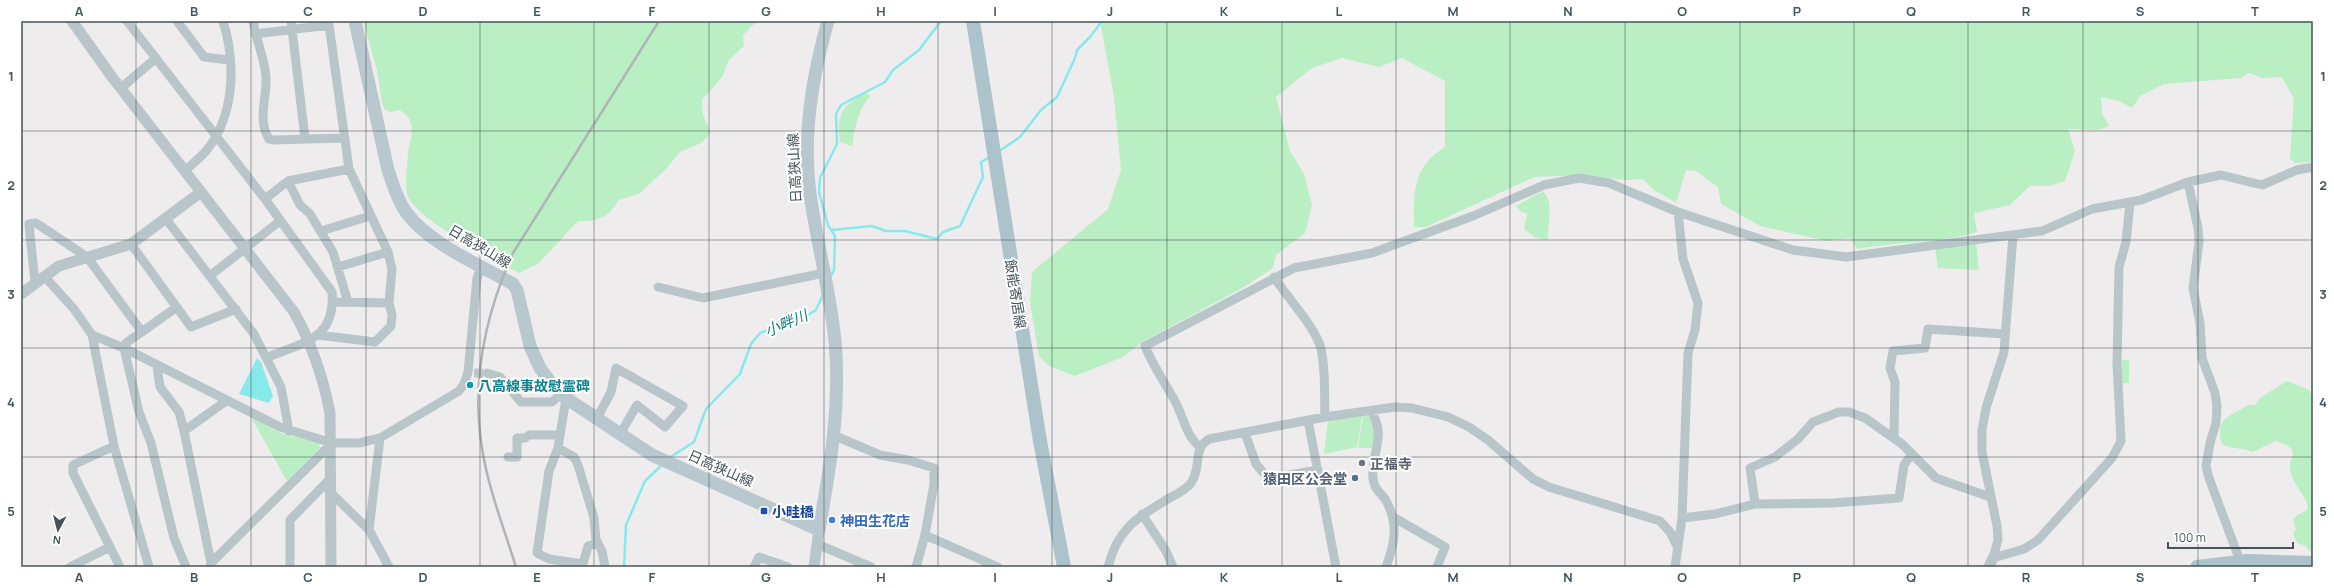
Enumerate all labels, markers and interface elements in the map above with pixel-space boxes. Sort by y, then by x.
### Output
text: A [75,2,84,20]
text: B [190,2,198,20]
text: C [303,2,313,20]
text: D [418,2,428,20]
text: E [533,2,541,20]
text: F [649,2,656,20]
text: G [761,2,771,20]
text: H [876,2,886,20]
text: I [993,2,997,20]
text: J [1107,2,1113,20]
text: K [1220,2,1229,20]
text: L [1336,2,1343,20]
text: M [1447,2,1459,20]
text: N [1563,2,1573,20]
text: O [1677,2,1687,20]
text: P [1793,2,1801,20]
text: Q [1906,2,1916,20]
text: R [2022,2,2031,20]
text: S [2136,2,2145,20]
text: T [2251,2,2259,20]
text: 1 [8,67,14,85]
text: 1 [2320,67,2326,85]
street label: 日高狭山線 [783,133,805,203]
text: 2 [7,176,15,194]
text: 2 [2319,176,2327,194]
street label: 日高狭山線 [445,220,515,272]
street label: 飯能寄居線 [1001,258,1031,330]
text: 3 [7,285,15,303]
text: 3 [2319,285,2327,303]
water label: 小畔川 [761,304,813,341]
place label: 八高線事故慰霊碑 [478,376,590,395]
marker: 八高線事故慰霊碑 [465,380,475,390]
text: 4 [7,393,15,411]
text: 4 [2319,393,2327,411]
street label: 日高狭山線 [685,445,757,491]
place label: 正福寺 [1370,454,1412,473]
marker: 正福寺 [1357,458,1367,468]
place label: 猿田区公会堂 [1263,469,1347,488]
marker: 猿田区公会堂 [1350,473,1360,483]
text: 5 [7,502,15,520]
place label: 小畦橋 [772,502,814,521]
text: 5 [2319,502,2327,520]
marker: 小畦橋 [759,506,769,516]
north arrow [38,510,78,550]
place label: 神田生花店 [840,511,910,530]
marker: 神田生花店 [827,515,837,525]
scale bar [2168,524,2293,550]
text: 100 m [2174,529,2206,546]
text: N [52,532,62,548]
text: A [75,568,84,586]
text: B [190,568,198,586]
text: C [303,568,313,586]
text: D [418,568,428,586]
text: E [533,568,541,586]
text: F [649,568,656,586]
text: G [761,568,771,586]
text: H [876,568,886,586]
text: I [993,568,997,586]
text: J [1107,568,1113,586]
text: K [1220,568,1229,586]
text: L [1336,568,1343,586]
text: M [1447,568,1459,586]
text: N [1563,568,1573,586]
text: O [1677,568,1687,586]
text: P [1793,568,1801,586]
text: Q [1906,568,1916,586]
text: R [2022,568,2031,586]
text: S [2136,568,2145,586]
text: T [2251,568,2259,586]

